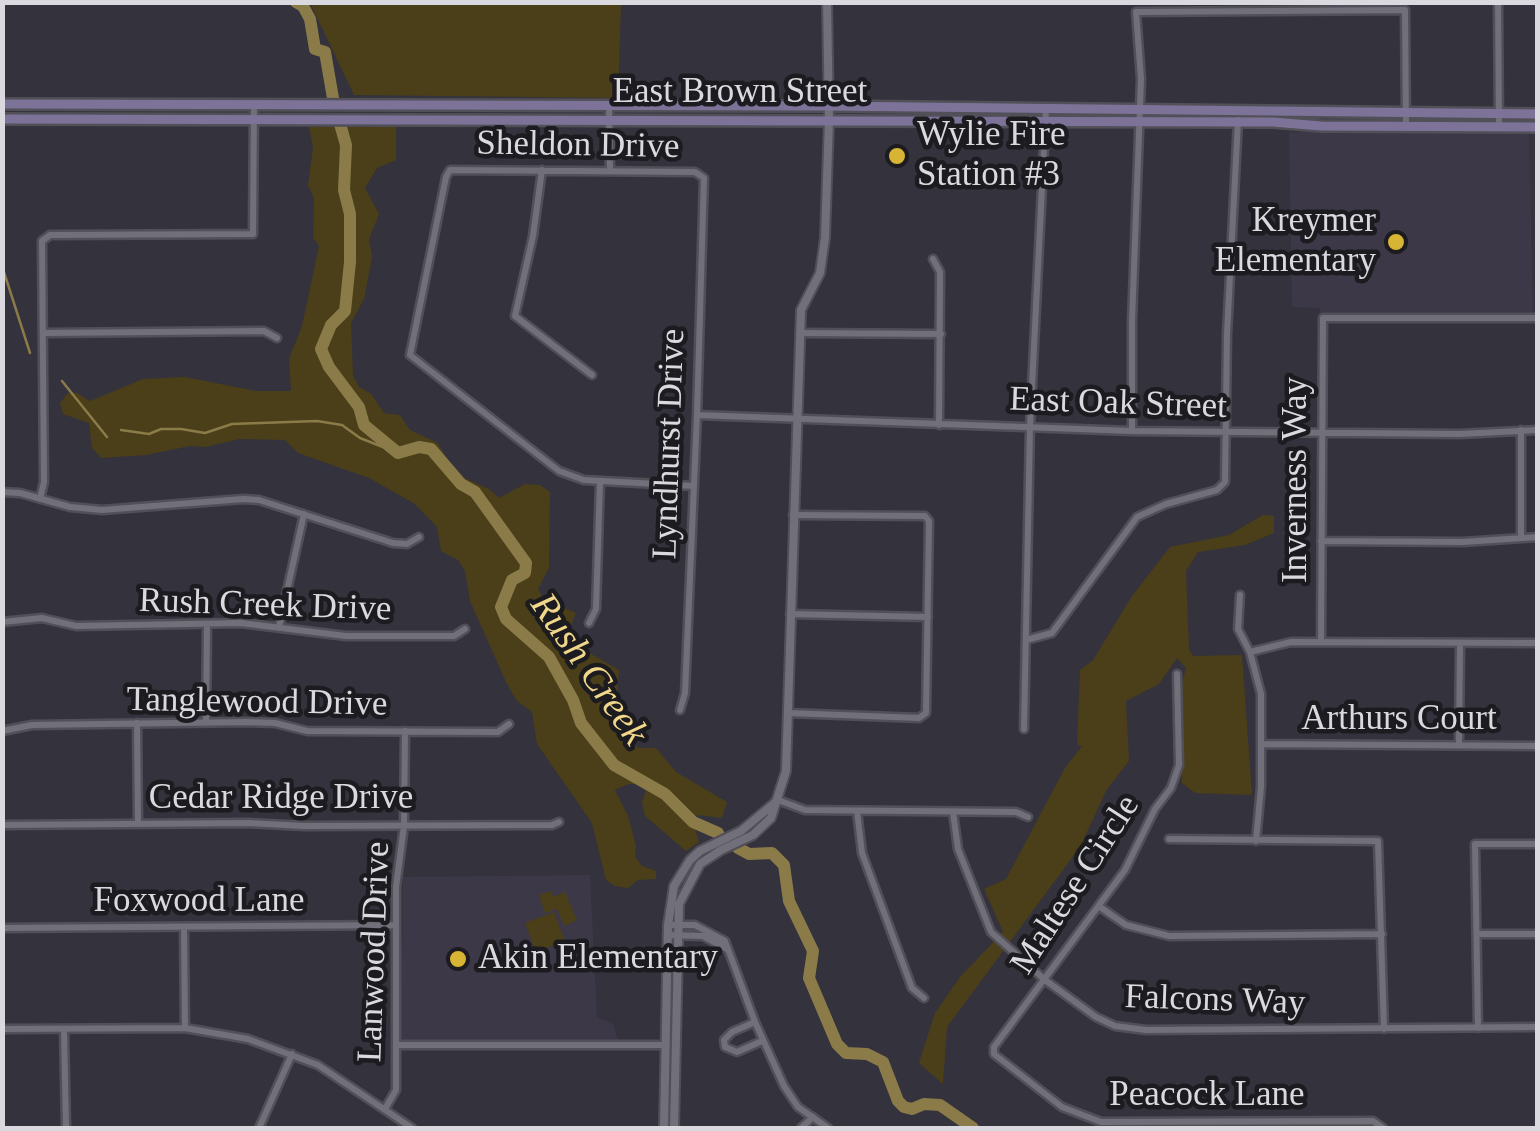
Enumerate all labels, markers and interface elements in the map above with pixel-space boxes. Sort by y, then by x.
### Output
street label: East Brown Street [613,72,867,114]
place label: Wylie Fire Station #3 [917,115,1066,197]
street label: Sheldon Drive [476,123,680,169]
marker: Wylie Fire Station #3 [886,145,908,167]
place label: Kreymer Elementary [1215,201,1376,283]
marker: Kreymer Elementary [1385,231,1407,253]
street label: Lyndhurst Drive [645,328,695,560]
street label: Inverness Way [1276,377,1318,583]
street label: East Oak Street [1008,379,1228,429]
street label: Rush Creek Drive [138,581,392,631]
water label: Rush Creek [519,585,657,755]
street label: Tanglewood Drive [126,680,388,726]
street label: Arthurs Court [1301,699,1497,741]
street label: Cedar Ridge Drive [149,778,413,820]
street label: Maltese Circle [1003,788,1149,982]
street label: Lanwood Drive [350,841,400,1063]
street label: Foxwood Lane [94,881,304,923]
place label: Akin Elementary [478,938,718,980]
marker: Akin Elementary [447,948,469,970]
street label: Falcons Way [1124,977,1306,1025]
street label: Peacock Lane [1109,1075,1305,1117]

